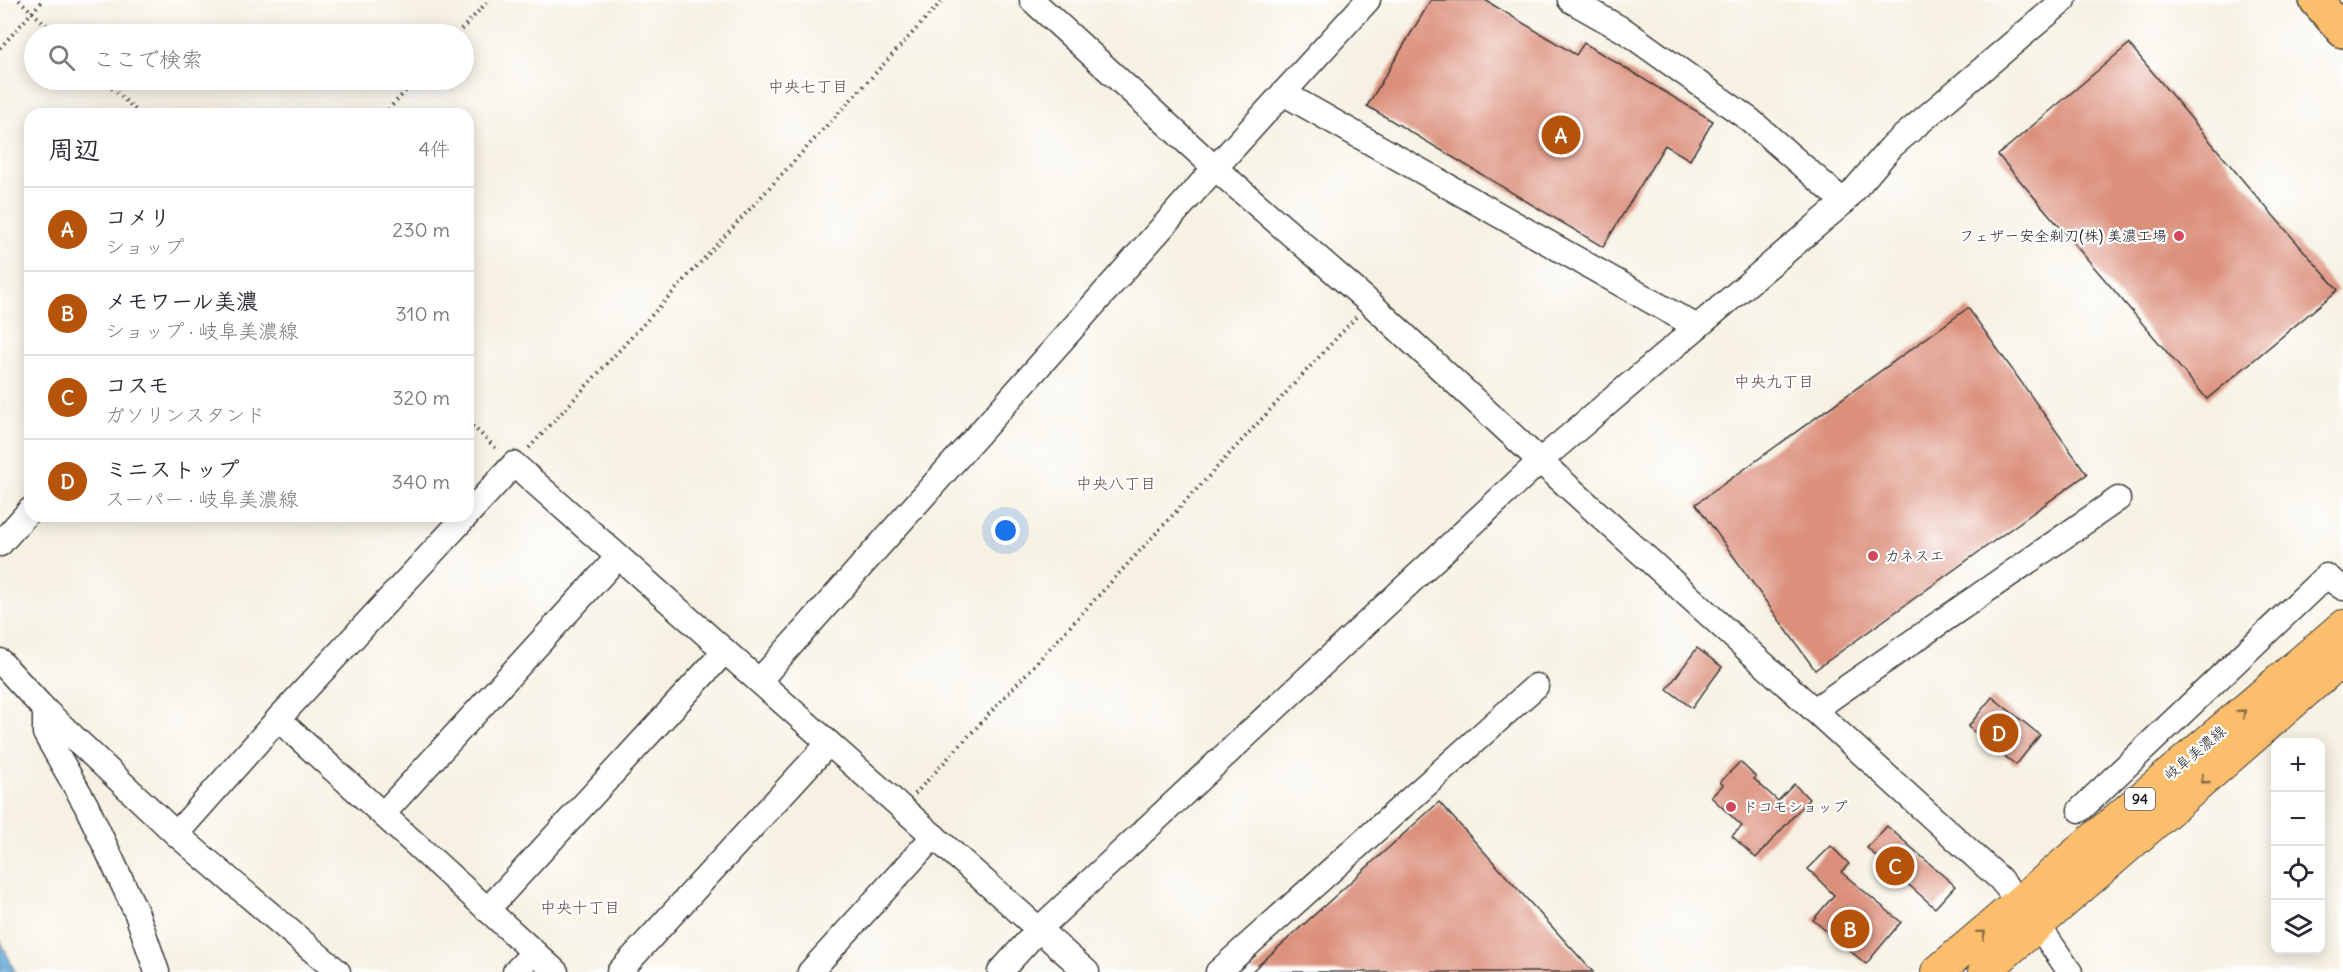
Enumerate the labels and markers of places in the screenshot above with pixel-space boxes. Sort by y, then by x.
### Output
pin: A [1542,112,1580,158]
place label: フェザー安全剃刀(株) 美濃工場 [1959,226,2167,245]
marker: フェザー安全剃刀(株) 美濃工場 [2172,229,2186,243]
place label: カネスエ [1885,546,1944,565]
marker: カネスエ [1866,549,1880,563]
pin: D [1980,710,2018,756]
place label: ドコモショップ [1743,797,1847,816]
marker: ドコモショップ [1724,800,1738,814]
pin: C [1876,844,1914,888]
pin: B [1830,906,1870,952]

